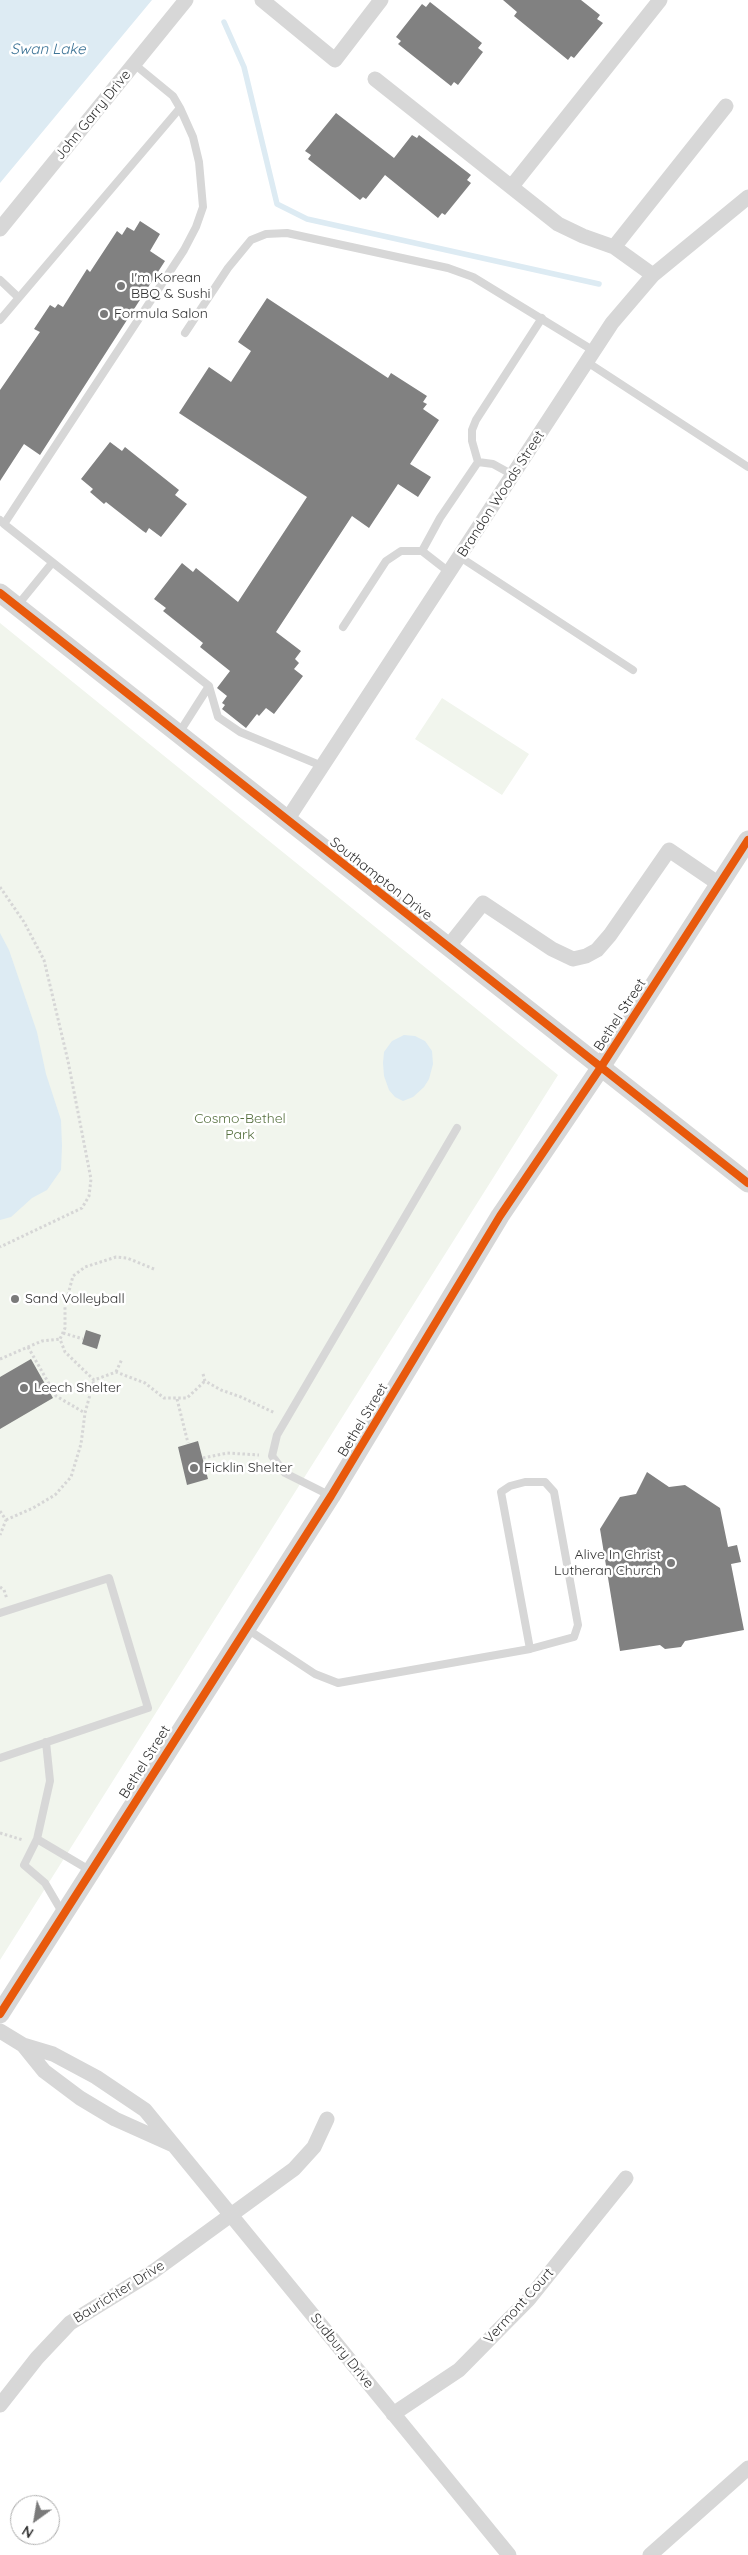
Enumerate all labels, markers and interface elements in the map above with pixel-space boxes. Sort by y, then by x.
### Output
water label: Swan Lake [11,40,85,58]
street label: John Garry Drive [52,67,134,163]
place label: I'm Korean BBQ & Sushi [131,270,211,302]
marker: I'm Korean BBQ & Sushi [115,280,127,292]
place label: Formula Salon [114,306,208,322]
marker: Formula Salon [98,308,110,320]
street label: Brandon Woods Street [454,428,548,560]
street label: Southampton Drive [326,834,436,924]
street label: Bethel Street [590,976,650,1054]
park label: Cosmo-Bethel Park [194,1111,286,1144]
place label: Sand Volleyball [25,1291,125,1307]
marker: Sand Volleyball [9,1293,21,1305]
place label: Leech Shelter [34,1380,121,1396]
street label: Bethel Street [334,1380,392,1460]
marker: Leech Shelter [18,1382,30,1394]
place label: Ficklin Shelter [204,1460,293,1476]
marker: Ficklin Shelter [188,1462,200,1474]
place label: Alive In Christ Lutheran Church [554,1547,661,1580]
marker: Alive In Christ Lutheran Church [665,1557,677,1569]
street label: Bethel Street [116,1722,174,1802]
street label: Baurichter Drive [70,2257,168,2327]
street label: Vermont Court [481,2265,557,2347]
street label: Sudbury Drive [307,2310,377,2392]
north arrow [10,2495,60,2545]
text: N [18,2522,37,2542]

